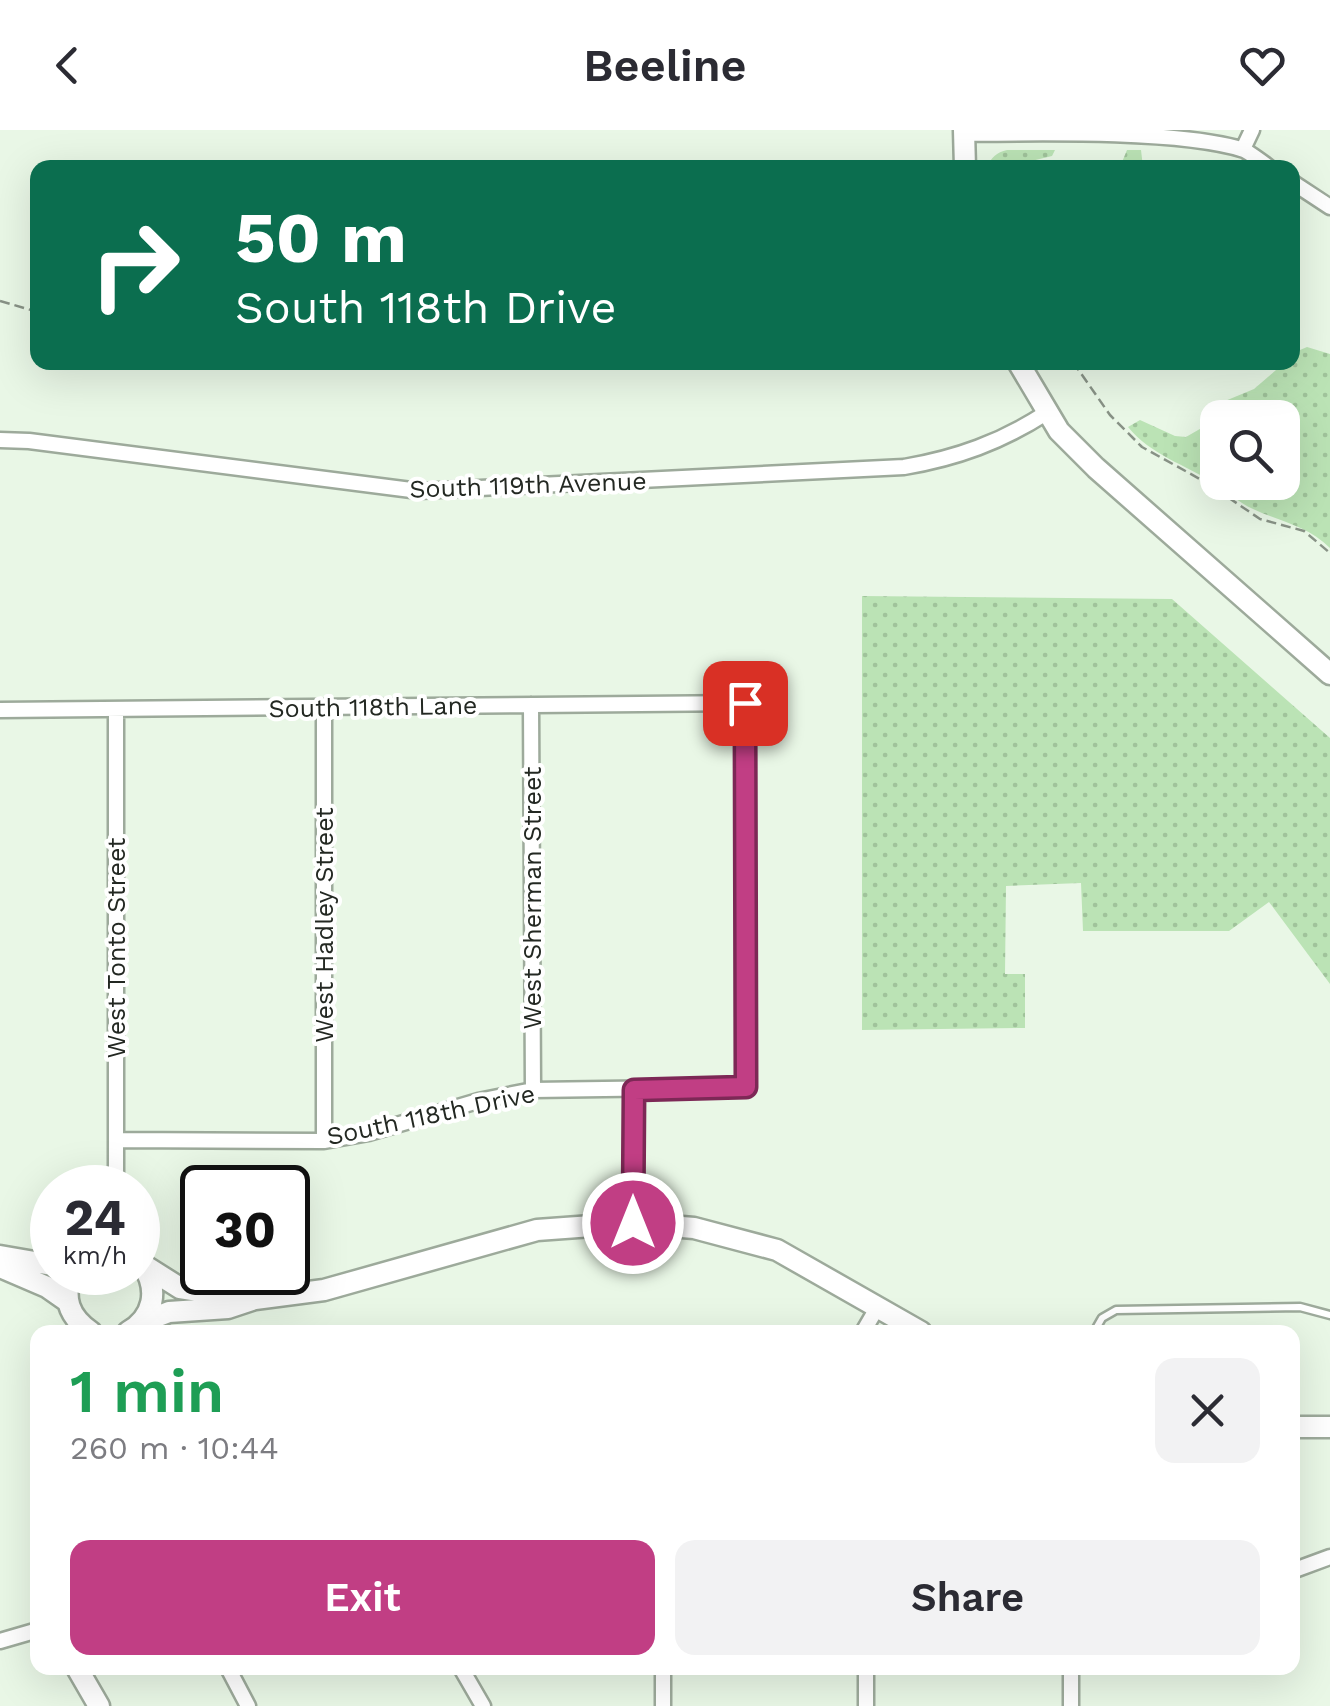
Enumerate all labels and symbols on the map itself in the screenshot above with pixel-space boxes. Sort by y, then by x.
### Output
street label: South 119th Avenue [409,466,647,504]
pin [703,661,788,746]
street label: South 118th Lane [268,691,478,723]
street label: West Sherman Street [518,766,547,1030]
street label: West Hadley Street [310,807,339,1043]
street label: West Tonto Street [102,837,131,1059]
street label: South 118th Drive [324,1079,538,1151]
speed limit sign: 30 [180,1165,310,1295]
position arrow [581,1171,685,1275]

